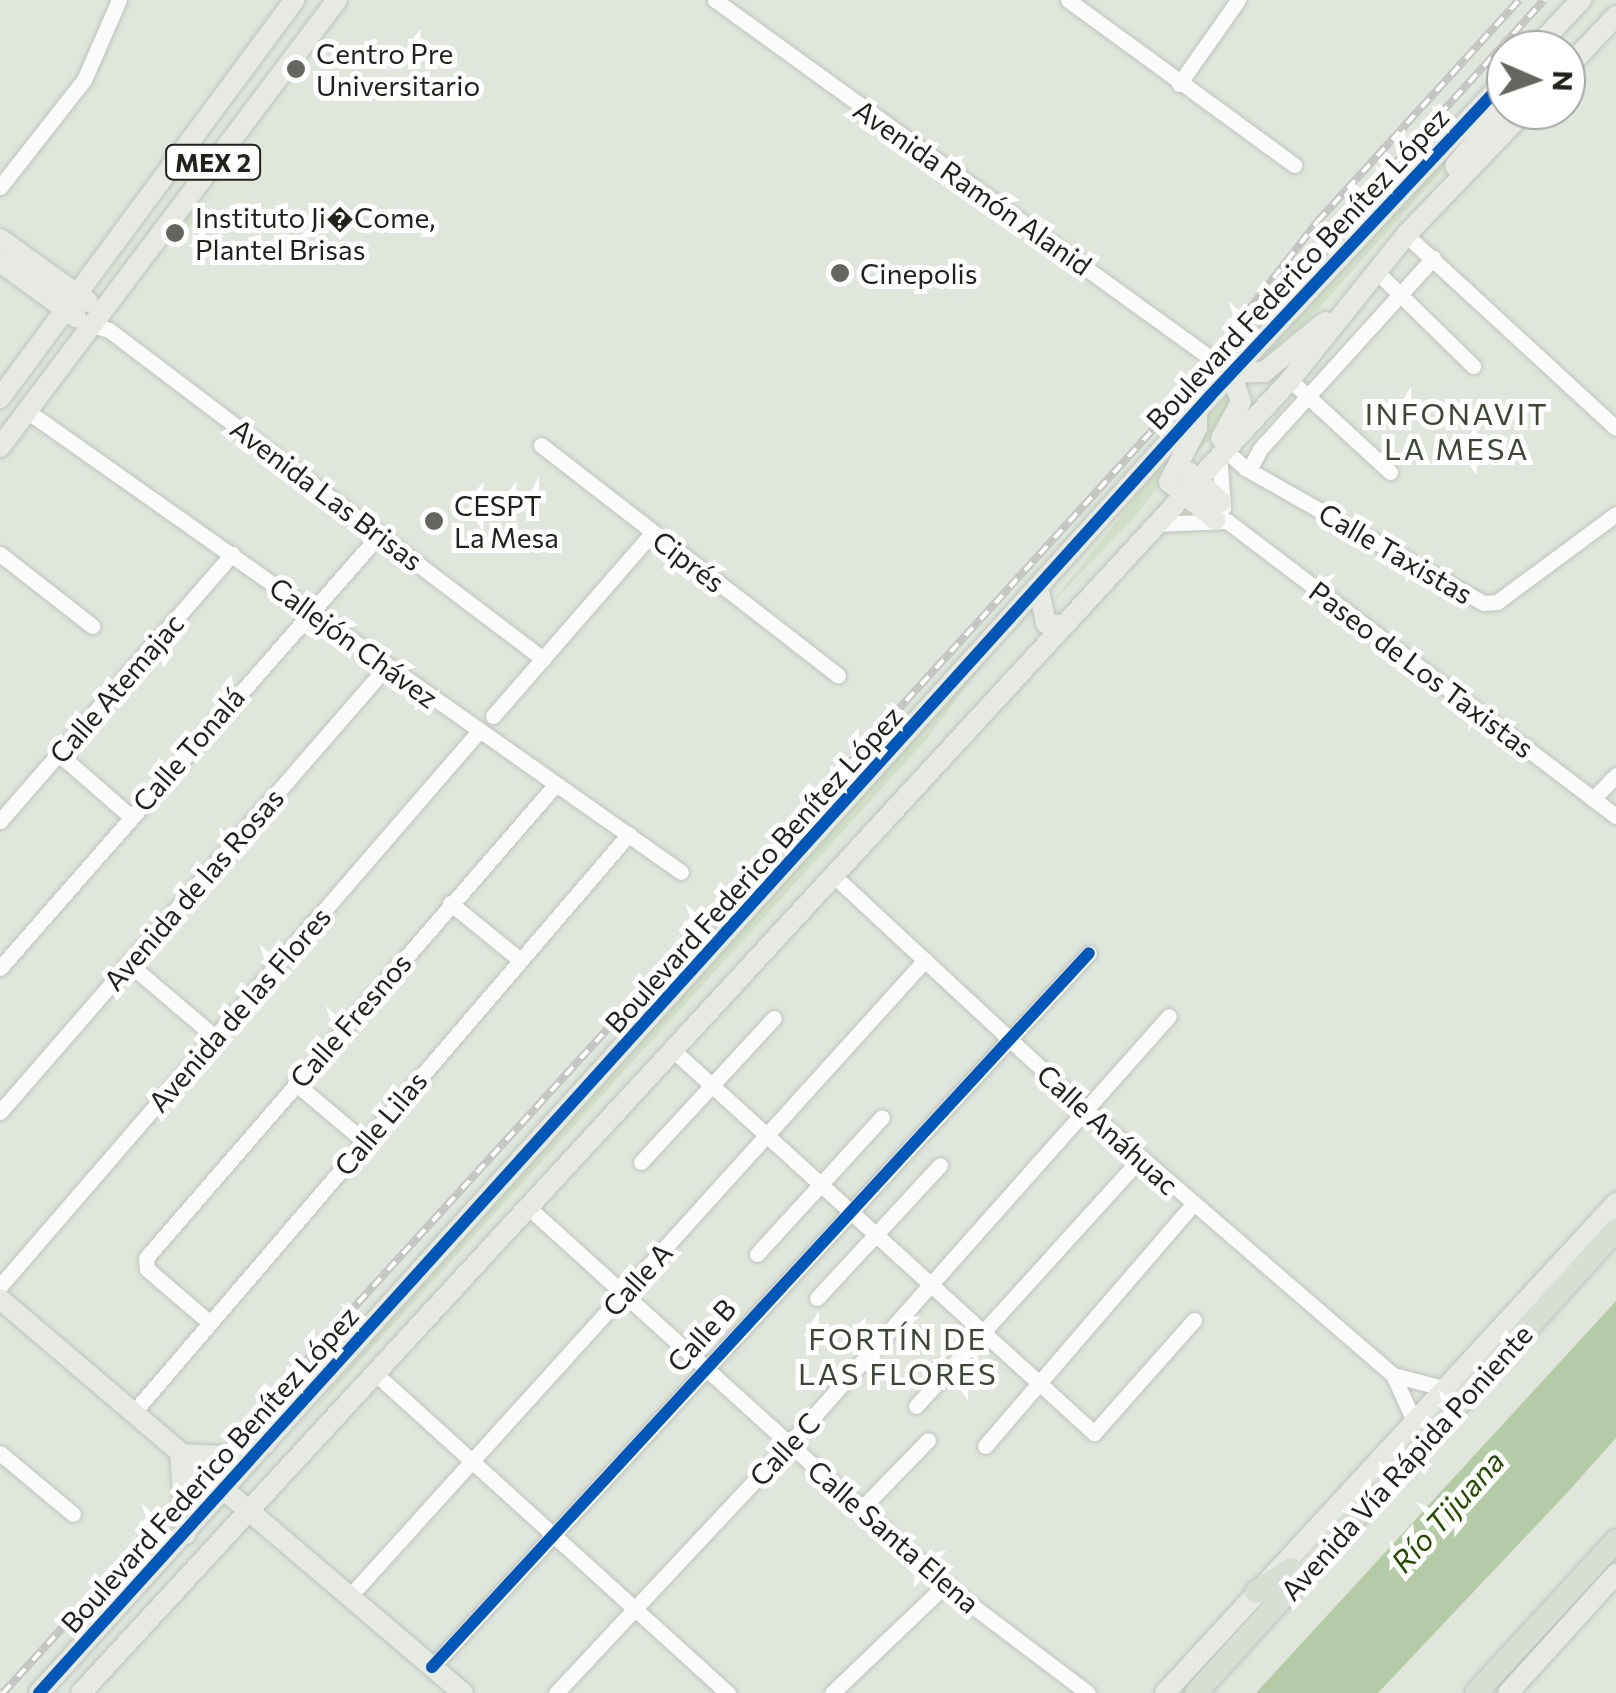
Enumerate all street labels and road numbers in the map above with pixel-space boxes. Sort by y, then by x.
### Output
street label: Avenida Ramón Alanid [848,92,1098,282]
street label: Boulevard Federico Benítez López [1139,100,1455,436]
road number: MEX 2 [163,142,263,182]
street label: Avenida Las Brisas [224,411,430,577]
street label: Calle Taxistas [1313,495,1479,611]
street label: Ciprés [646,523,732,599]
street label: Callejón Chávez [263,570,445,714]
street label: Paseo de Los Taxistas [1303,574,1541,764]
street label: Calle Atemajac [42,606,190,770]
street label: Calle Tonalá [125,680,251,818]
street label: Boulevard Federico Benítez López [597,699,909,1039]
street label: Avenida de las Rosas [96,781,290,997]
street label: Avenida de las Flores [141,900,337,1118]
street label: Calle Fresnos [282,946,418,1094]
street label: Calle Anáhuac [1031,1057,1185,1201]
street label: Calle Lilas [327,1064,433,1182]
street label: Calle A [595,1235,679,1323]
street label: Calle B [660,1292,742,1378]
street label: Boulevard Federico Benítez López [53,1299,365,1639]
street label: Avenida Vía Rápida Poniente [1273,1317,1539,1607]
street label: Calle C [742,1406,826,1492]
street label: Calle Santa Elena [801,1452,987,1620]

